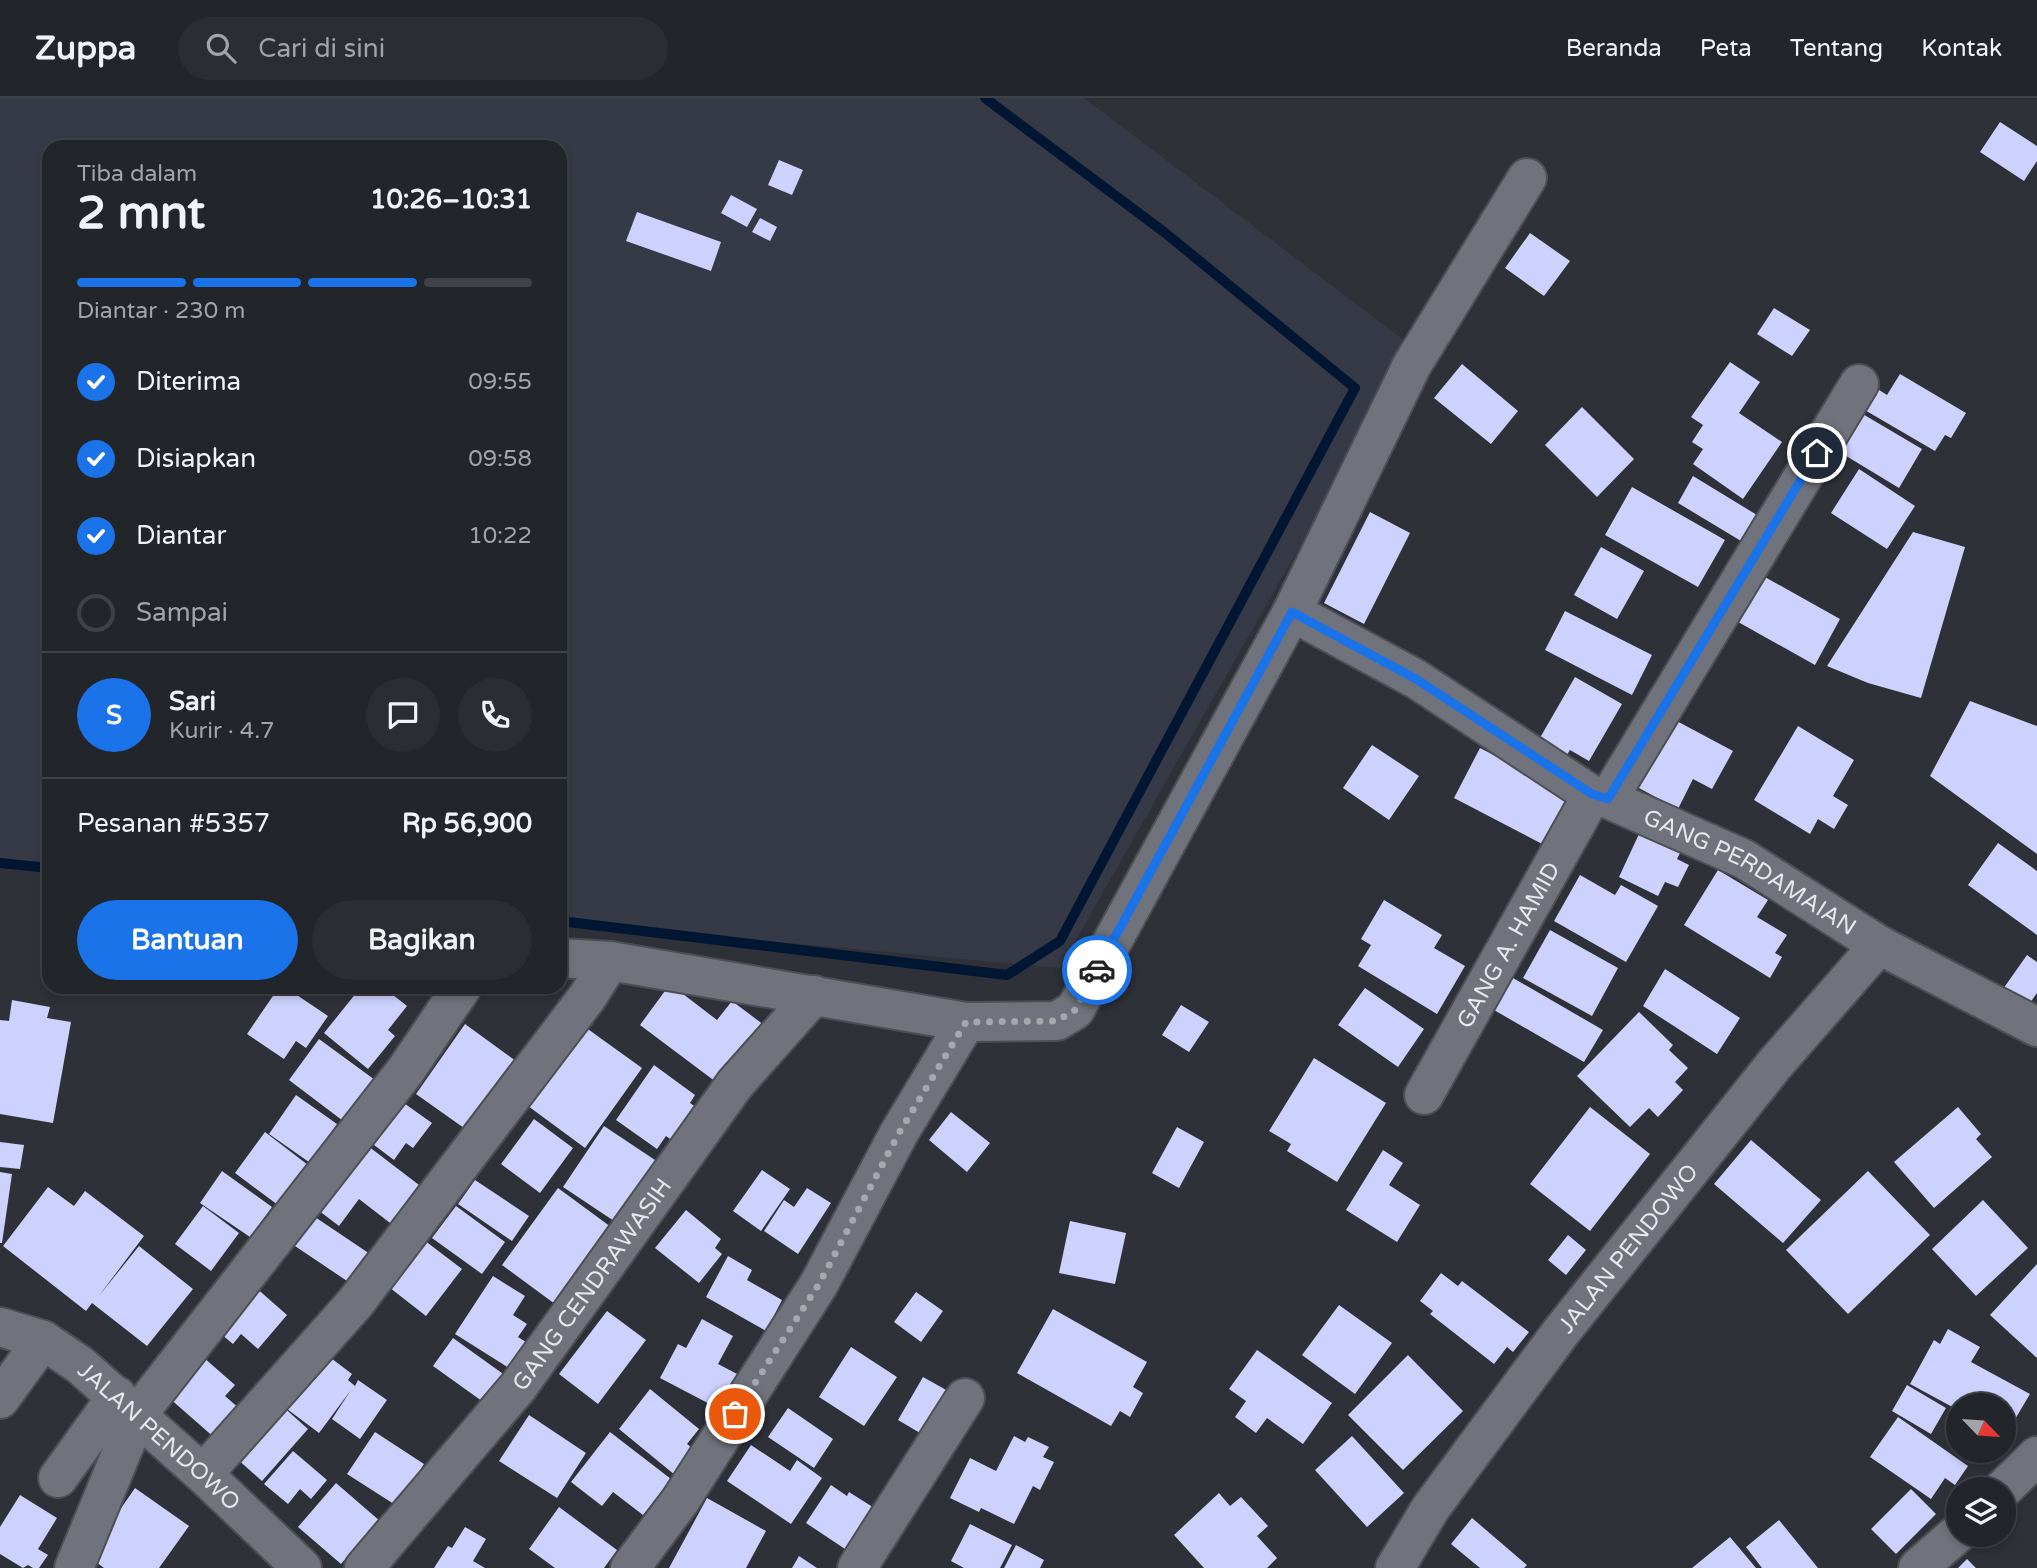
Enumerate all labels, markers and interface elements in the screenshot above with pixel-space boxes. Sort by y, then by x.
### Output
search box [178,17,668,80]
text: Zuppa [35,29,136,68]
icon: search [202,29,240,67]
text: Cari di sini [258,33,385,64]
text: Beranda [1566,34,1662,63]
text: Peta [1700,34,1752,63]
text: Tentang [1790,34,1883,63]
text: Kontak [1921,34,2002,63]
text: Tiba dalam [77,160,197,188]
text: 10:26–10:31 [370,184,532,215]
text: 2 mnt [77,186,205,241]
text: Diantar · 230 m [77,297,245,325]
icon: check [77,363,115,401]
text: Diterima [136,366,241,397]
text: 09:55 [468,368,532,396]
pin [1787,423,1847,483]
icon: home [1798,434,1836,472]
icon: check [77,440,115,478]
text: Disiapkan [136,443,256,474]
text: 09:58 [468,445,532,473]
icon: check [77,517,115,555]
text: Diantar [136,520,226,551]
text: 10:22 [468,522,532,550]
text: Sampai [136,597,228,628]
button: chat [366,678,440,752]
button: phone [458,678,532,752]
text: Sari [169,686,216,717]
text: S [106,700,122,731]
text: Kurir · 4.7 [169,717,274,745]
street label: GANG PERDAMAIAN [1639,803,1861,942]
text: Pesanan #5357 [77,808,270,839]
text: Rp 56,900 [402,808,532,839]
street label: GANG A. HAMID [1451,857,1567,1034]
button: Bantuan [77,900,298,980]
button: Bagikan [312,900,532,980]
courier [1062,935,1132,1005]
icon: car [1078,951,1116,989]
street label: JALAN PENDOWO [1553,1158,1705,1339]
street label: GANG CENDRAWASIH [507,1173,678,1397]
street label: JALAN PENDOWO [72,1357,246,1517]
pin [705,1384,765,1444]
north arrow [1946,1393,2016,1463]
map controls [1946,1393,2016,1547]
icon: bag [716,1395,754,1433]
button: layers [1946,1477,2016,1547]

